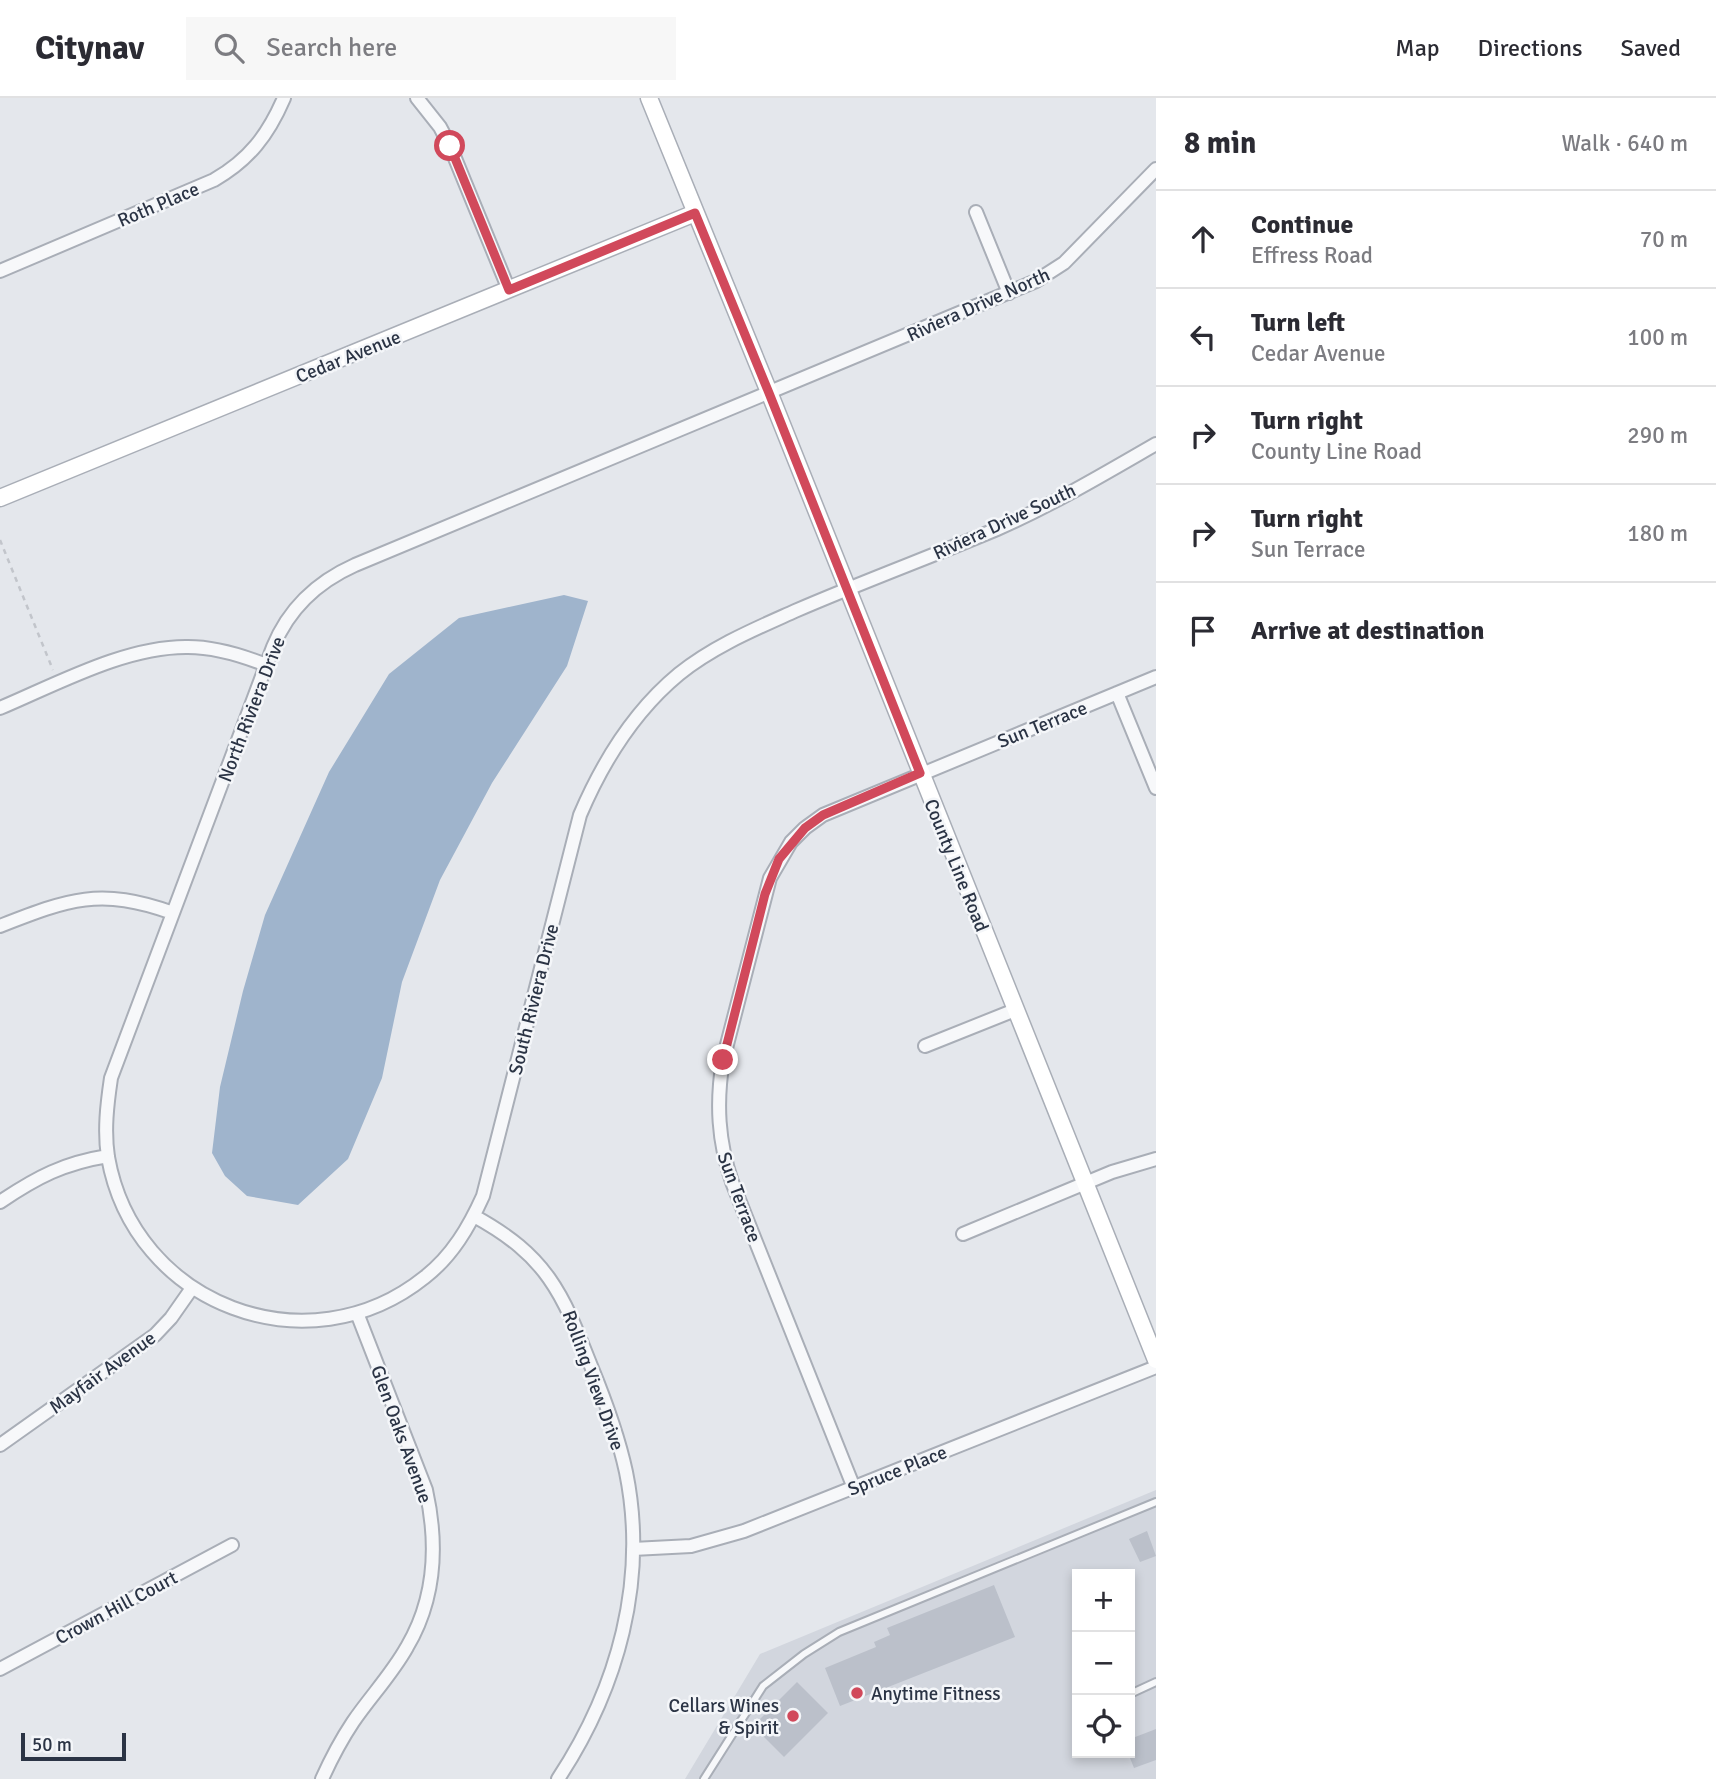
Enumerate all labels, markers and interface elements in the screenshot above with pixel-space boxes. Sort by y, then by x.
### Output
search box [186,17,676,80]
text: Citynav [35,28,144,69]
icon: search [210,29,248,67]
text: Search here [266,32,397,64]
text: Map [1395,33,1440,63]
text: Directions [1478,33,1583,63]
text: Saved [1621,33,1681,63]
text: 8 min [1184,125,1256,162]
text: Walk · 640 m [1562,129,1688,158]
route start [434,130,465,161]
street label: Roth Place [114,177,203,233]
text: Continue [1251,209,1353,241]
icon: ahead [1184,220,1222,258]
text: 70 m [1640,225,1688,254]
text: Effress Road [1251,241,1373,270]
street label: Riviera Drive North [903,263,1054,347]
text: Turn left [1251,307,1345,339]
icon: left [1184,318,1222,356]
text: 100 m [1627,323,1688,352]
street label: Cedar Avenue [292,325,404,389]
text: Cedar Avenue [1251,339,1386,368]
text: Turn right [1251,405,1363,437]
icon: right [1184,416,1222,454]
text: 290 m [1627,421,1688,450]
text: County Line Road [1251,437,1422,466]
street label: Riviera Drive South [929,478,1080,565]
text: Turn right [1251,503,1363,535]
icon: right [1184,514,1222,552]
text: 180 m [1627,519,1688,548]
text: Sun Terrace [1251,535,1365,564]
icon: arrive [1184,612,1222,650]
text: Arrive at destination [1251,615,1484,647]
street label: North Riviera Drive [213,633,291,786]
street label: Sun Terrace [994,696,1091,754]
street label: County Line Road [918,795,994,935]
street label: South Riviera Drive [504,921,564,1077]
route end [707,1044,738,1075]
street label: Sun Terrace [712,1149,767,1246]
street label: Rolling View Drive [557,1307,630,1454]
street label: Mayfair Avenue [45,1326,160,1419]
street label: Glen Oaks Avenue [365,1362,437,1507]
street label: Spruce Place [844,1440,950,1502]
street label: Crown Hill Court [51,1565,182,1650]
map controls [1072,1569,1135,1758]
button: + [1072,1569,1135,1632]
button: − [1072,1632,1135,1695]
place label: Anytime Fitness [871,1682,1001,1706]
marker: Anytime Fitness [849,1685,865,1701]
place label: Cellars Wines & Spirit [669,1694,779,1740]
button: locate [1072,1695,1135,1758]
marker: Cellars Wines & Spirit [785,1708,801,1724]
scale bar [21,1730,126,1762]
text: 50 m [32,1733,72,1757]

